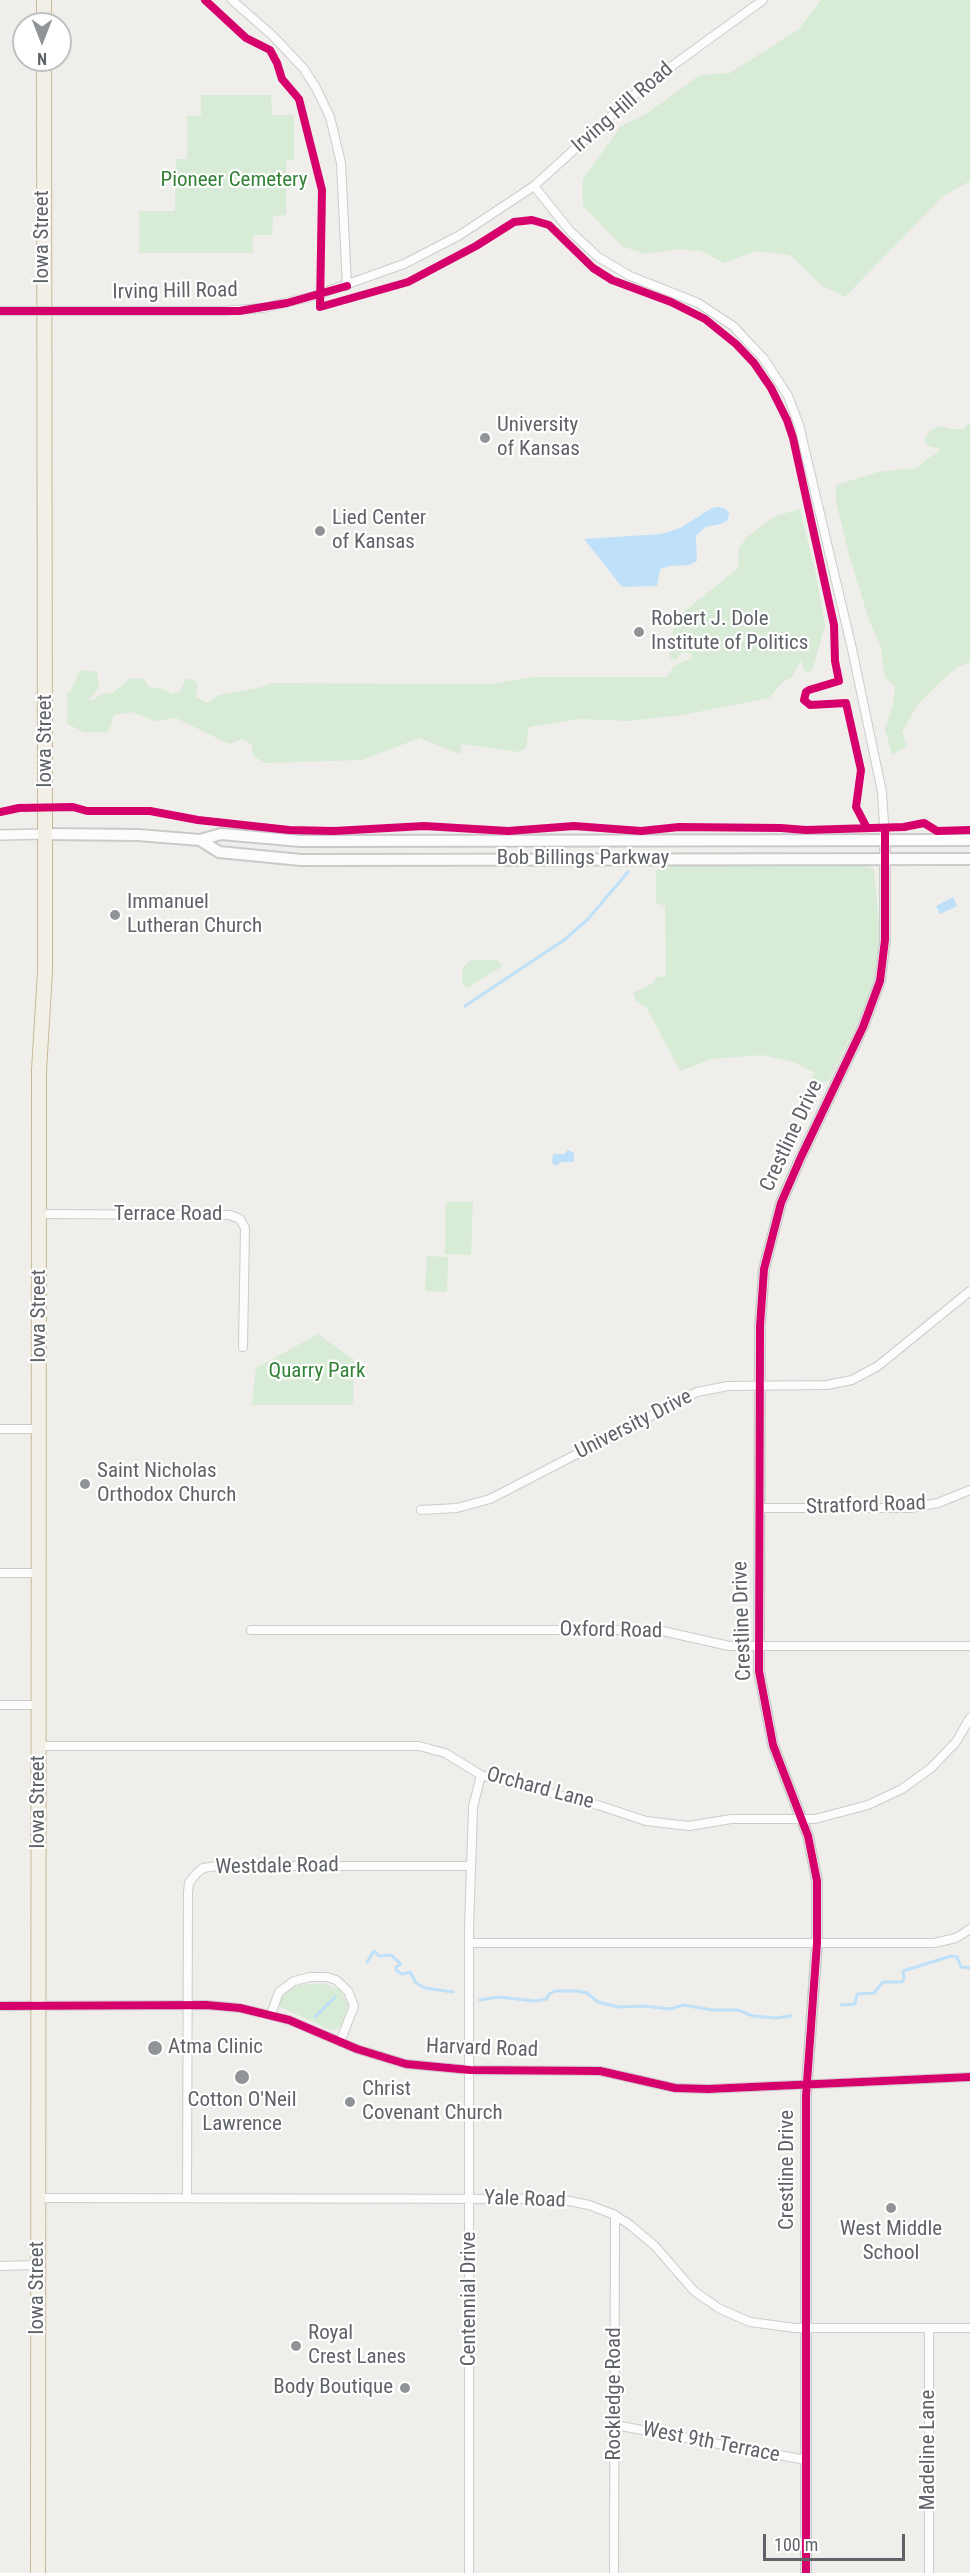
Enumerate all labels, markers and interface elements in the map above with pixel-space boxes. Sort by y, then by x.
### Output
north arrow [12,12,72,72]
text: N [37,49,47,68]
street label: Irving Hill Road [567,57,679,159]
park label: Pioneer Cemetery [161,168,307,194]
street label: Iowa Street [30,190,56,284]
street label: Irving Hill Road [112,278,238,306]
place label: University of Kansas [497,413,580,463]
marker: University of Kansas [478,431,492,445]
place label: Lied Center of Kansas [332,506,426,556]
marker: Lied Center of Kansas [313,524,327,538]
place label: Robert J. Dole Institute of Politics [651,607,808,657]
marker: Robert J. Dole Institute of Politics [632,625,646,639]
street label: Iowa Street [33,694,59,788]
street label: Bob Billings Parkway [497,846,669,872]
place label: Immanuel Lutheran Church [127,890,262,940]
marker: Immanuel Lutheran Church [108,908,122,922]
street label: Crestline Drive [755,1076,829,1196]
street label: Terrace Road [114,1202,222,1228]
street label: Iowa Street [27,1269,53,1363]
park label: Quarry Park [269,1359,365,1385]
street label: University Drive [571,1385,697,1465]
place label: Saint Nicholas Orthodox Church [97,1459,236,1509]
marker: Saint Nicholas Orthodox Church [78,1477,92,1491]
street label: Stratford Road [806,1491,926,1521]
street label: Crestline Drive [728,1561,758,1681]
street label: Oxford Road [559,1618,663,1644]
street label: Iowa Street [26,1755,52,1849]
street label: Orchard Lane [484,1763,596,1815]
street label: Westdale Road [215,1853,339,1881]
street label: Harvard Road [426,2034,538,2064]
place label: Atma Clinic [168,2035,263,2061]
marker: Atma Clinic [146,2039,164,2057]
marker: Cotton O'Neil Lawrence [233,2068,251,2086]
place label: Christ Covenant Church [362,2077,503,2127]
place label: Cotton O'Neil Lawrence [188,2088,296,2138]
marker: Christ Covenant Church [343,2095,357,2109]
street label: Crestline Drive [775,2110,801,2230]
street label: Yale Road [484,2186,566,2214]
marker: West Middle School [884,2201,898,2215]
place label: West Middle School [840,2217,942,2267]
street label: Centennial Drive [457,2232,483,2366]
street label: Iowa Street [25,2241,51,2335]
place label: Royal Crest Lanes [308,2321,406,2371]
street label: Rockledge Road [602,2327,628,2461]
marker: Royal Crest Lanes [289,2339,303,2353]
place label: Body Boutique [273,2375,393,2401]
marker: Body Boutique [398,2381,412,2395]
street label: Madeline Lane [916,2390,942,2510]
street label: West 9th Terrace [640,2417,782,2469]
scale bar [766,2522,908,2560]
text: 100 m [774,2534,818,2555]

